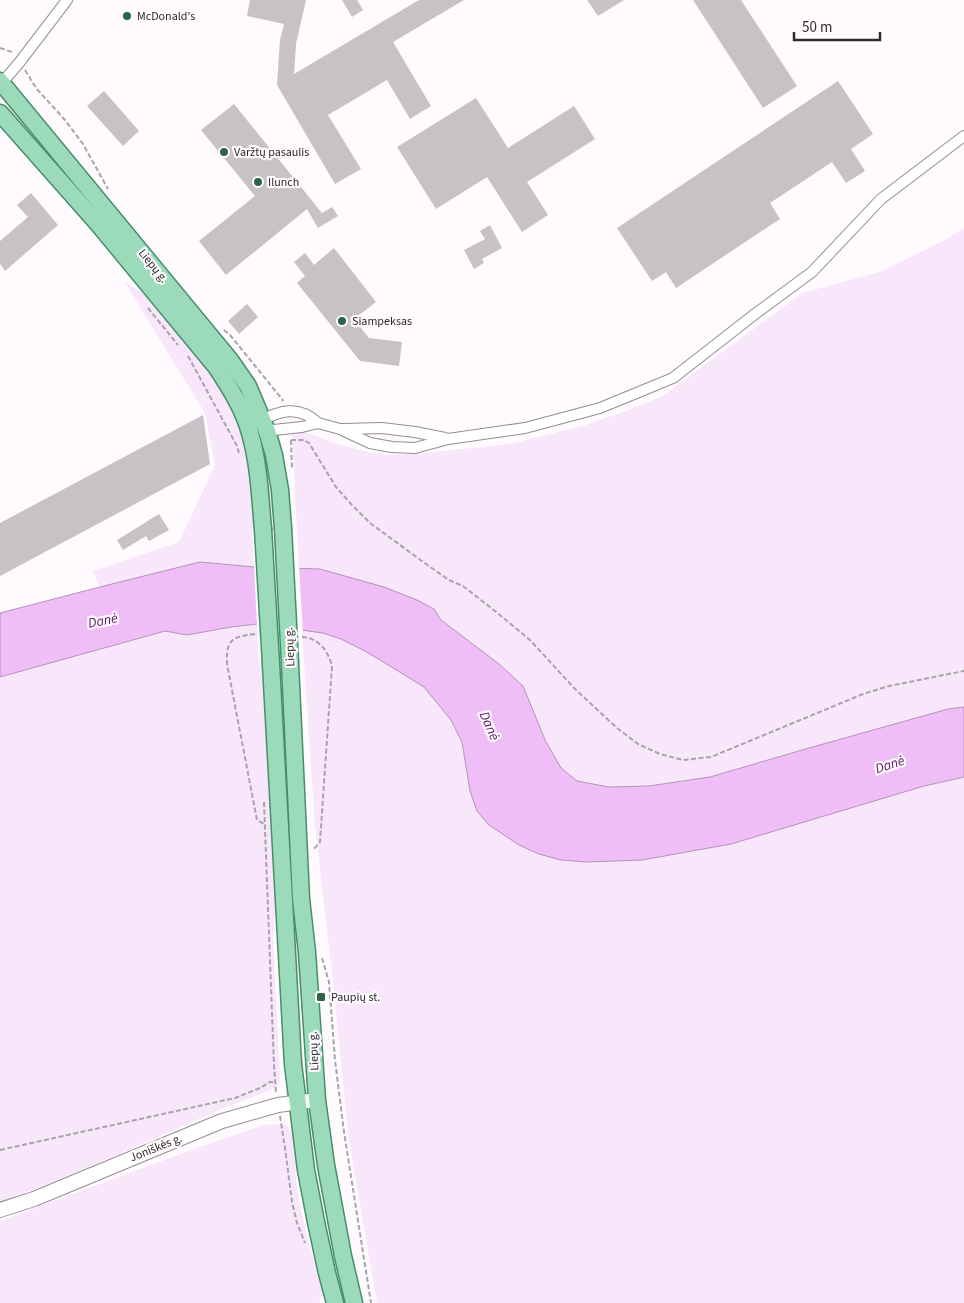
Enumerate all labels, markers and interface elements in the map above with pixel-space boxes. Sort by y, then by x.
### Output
place label: McDonald's [137,8,195,25]
marker: McDonald's [121,10,133,22]
scale bar [794,10,880,42]
text: 50 m [802,17,832,38]
place label: Varžtų pasaulis [234,144,309,161]
marker: Varžtų pasaulis [218,146,230,158]
place label: Ilunch [268,174,299,191]
marker: Ilunch [252,176,264,188]
street label: Liepų g. [134,245,172,287]
place label: Siampeksas [352,313,412,330]
marker: Siampeksas [336,315,348,327]
water label: Danė [86,608,120,634]
street label: Liepų g. [280,627,300,667]
water label: Danė [474,708,504,744]
water label: Danė [873,751,908,779]
place label: Paupių st. [331,989,380,1006]
marker: Paupių st. [315,991,327,1003]
street label: Liepų g. [304,1031,324,1071]
street label: Joniškės g. [127,1130,185,1166]

